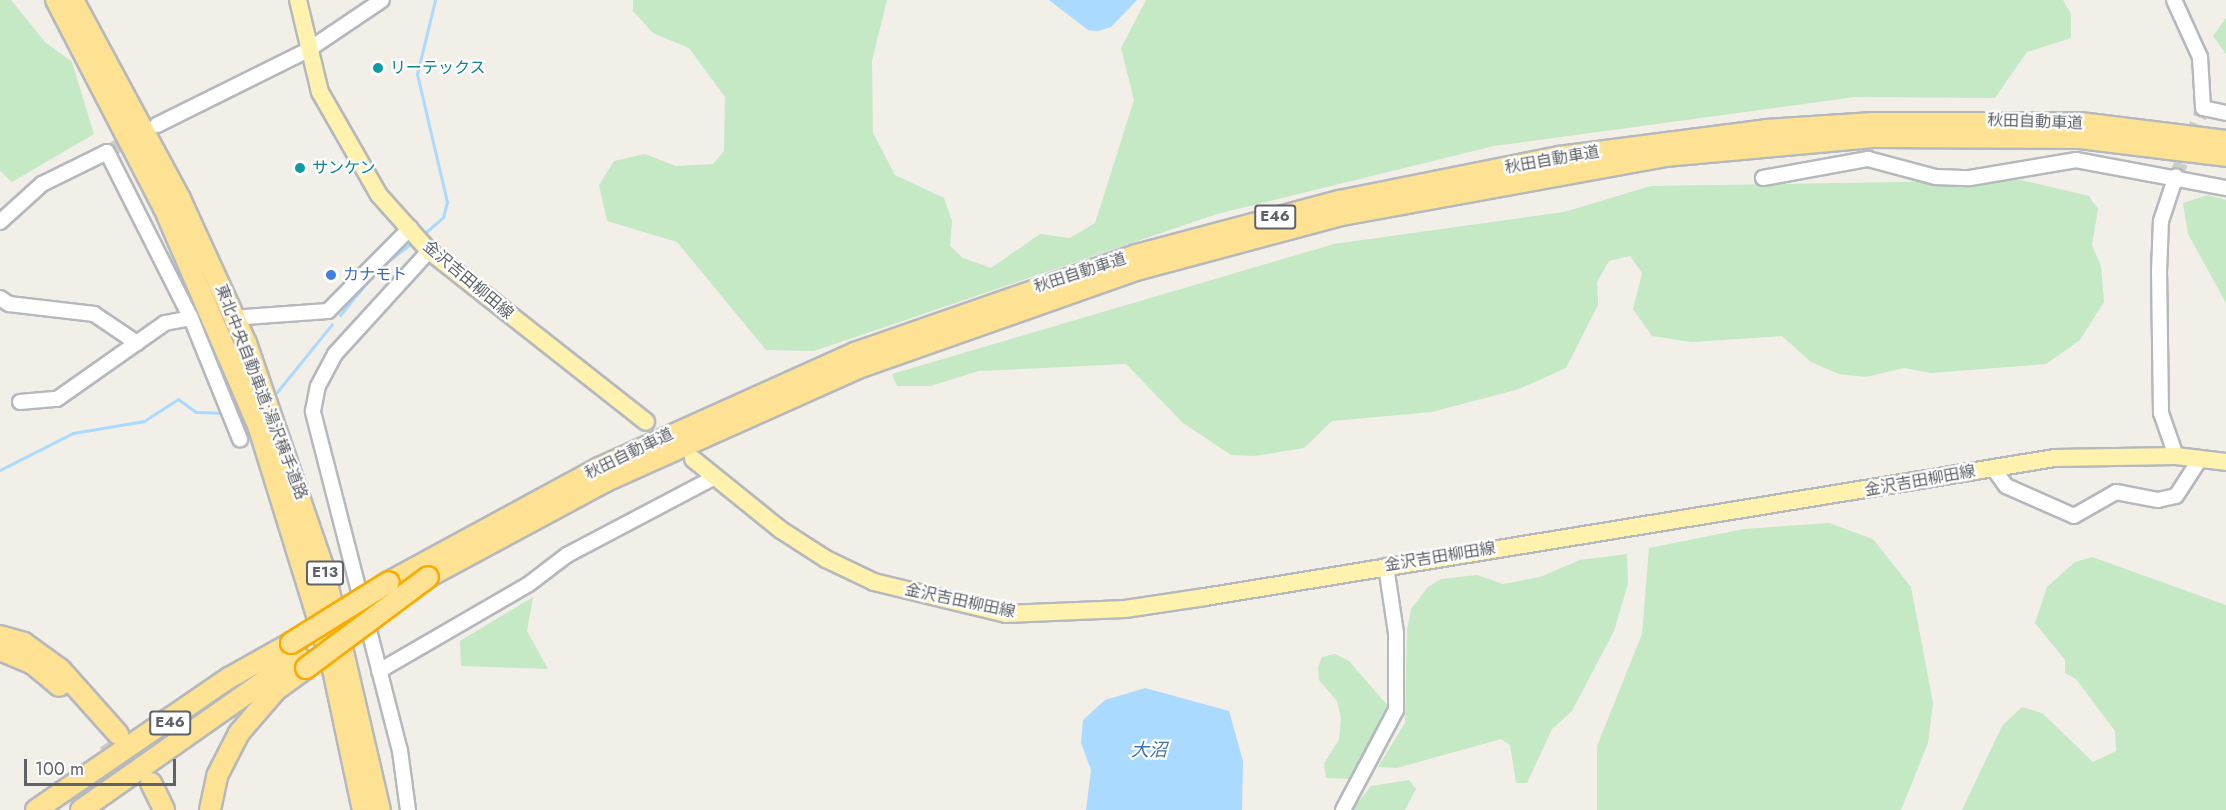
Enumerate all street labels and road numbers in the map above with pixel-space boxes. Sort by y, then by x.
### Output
street label: 秋田自動車道 [1987,111,2083,133]
street label: 秋田自動車道 [1503,142,1601,178]
road number: E46 [1254,205,1296,229]
street label: 金沢吉田柳田線 [419,237,517,323]
street label: 秋田自動車道 [1031,249,1129,297]
street label: 東北中央自動車道;湯沢横手道路 [211,282,311,502]
street label: 秋田自動車道 [582,424,676,484]
street label: 金沢吉田柳田線 [1863,462,1977,500]
street label: 金沢吉田柳田線 [1383,539,1497,575]
road number: E13 [306,561,344,585]
street label: 金沢吉田柳田線 [903,580,1017,622]
road number: E46 [149,711,191,735]

